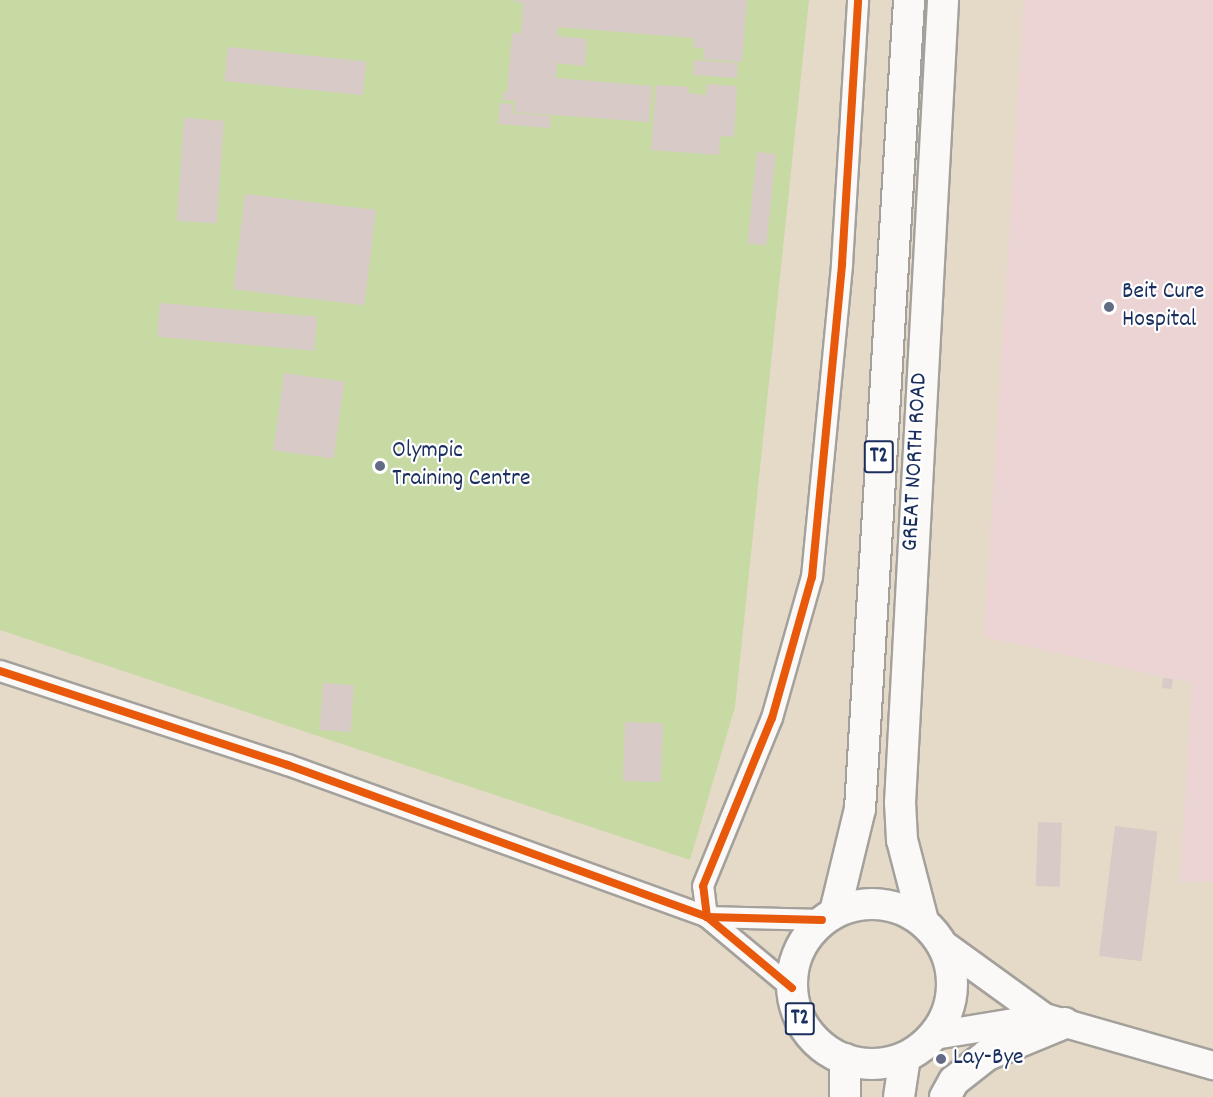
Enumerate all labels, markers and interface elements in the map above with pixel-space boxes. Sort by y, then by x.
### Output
place label: Beit Cure Hospital [1122,279,1204,335]
marker: Beit Cure Hospital [1100,298,1118,316]
street label: GREAT NORTH ROAD [897,372,935,552]
place label: Olympic Training Centre [392,438,531,494]
road number: T2 [862,438,896,476]
marker: Olympic Training Centre [373,459,387,473]
road number: T2 [784,1000,816,1038]
place label: Lay-Bye [953,1045,1024,1073]
marker: Lay-Bye [934,1052,948,1066]

